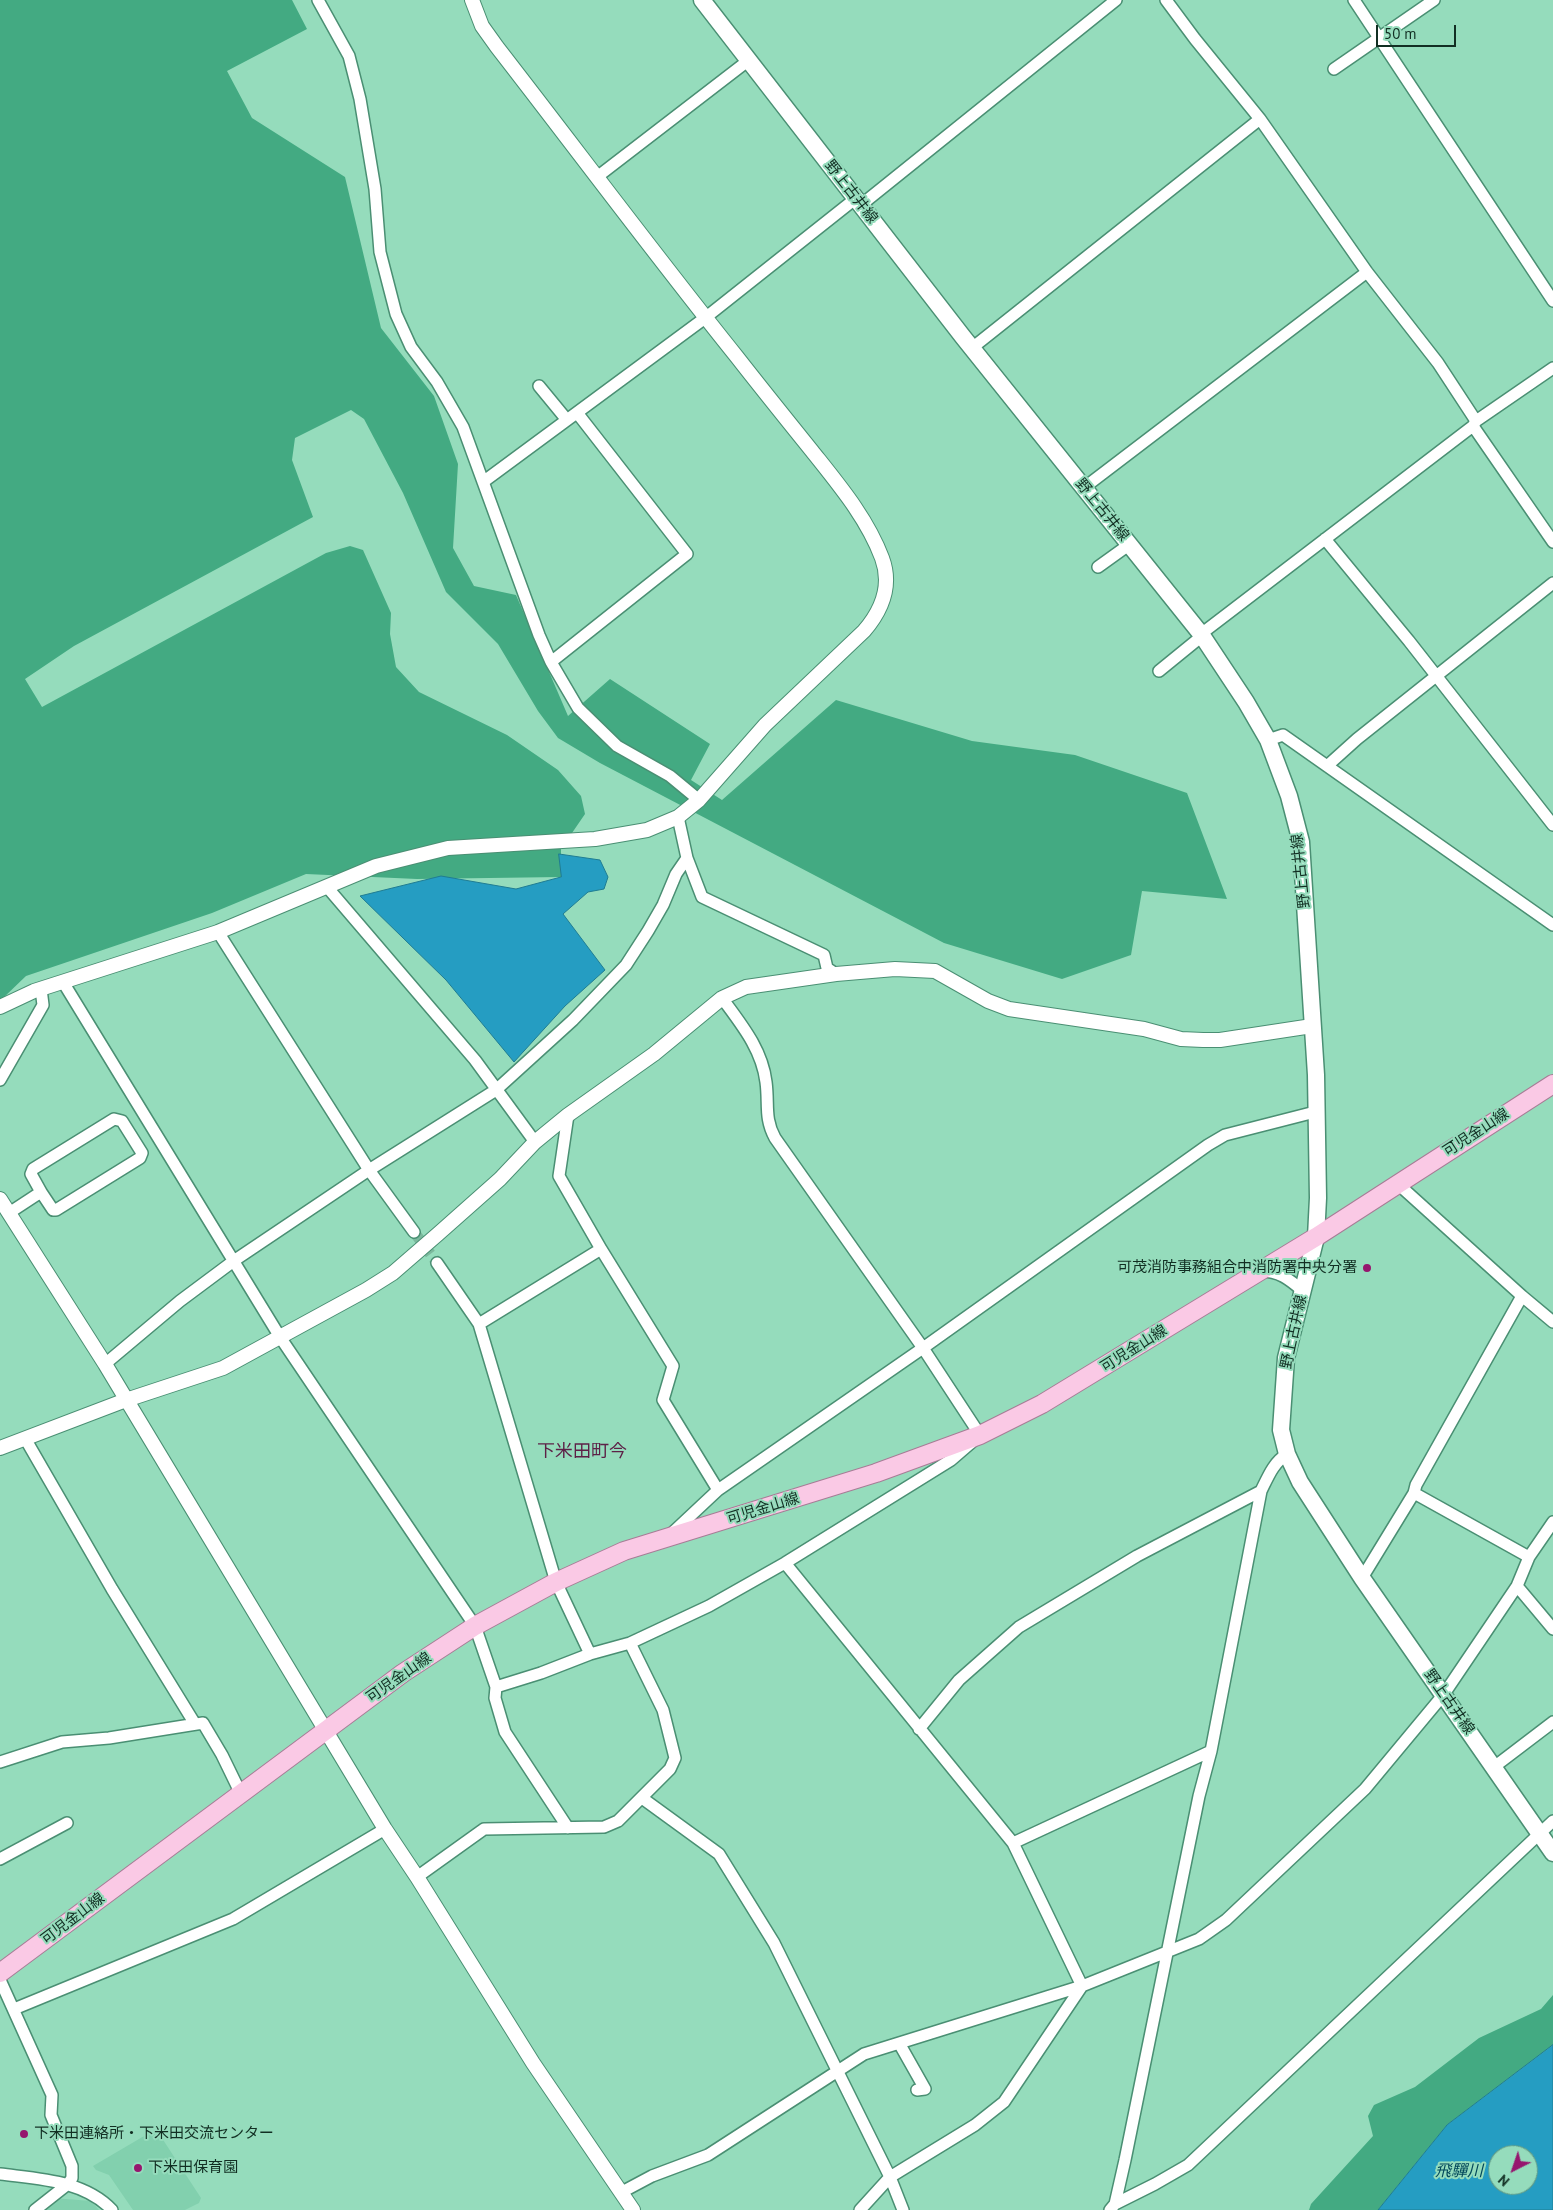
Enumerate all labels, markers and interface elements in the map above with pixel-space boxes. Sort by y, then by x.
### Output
scale bar [1378,15,1458,47]
text: 50 m [1384,24,1417,43]
street label: 野上古井線 [821,157,881,227]
street label: 野上古井線 [1071,475,1133,545]
street label: 野上古井線 [1288,833,1314,909]
street label: 可児金山線 [1440,1105,1512,1161]
place label: 可茂消防事務組合中消防署中央分署 [1117,1259,1357,1277]
marker: 可茂消防事務組合中消防署中央分署 [1361,1262,1373,1274]
street label: 野上古井線 [1277,1293,1311,1371]
street label: 可児金山線 [1097,1321,1171,1377]
district label: 下米田町今 [537,1441,627,1463]
street label: 可児金山線 [725,1489,801,1529]
street label: 可児金山線 [363,1649,435,1707]
street label: 野上古井線 [1420,1666,1478,1738]
street label: 可児金山線 [38,1889,108,1949]
place label: 下米田連絡所・下米田交流センター [34,2125,274,2143]
marker: 下米田連絡所・下米田交流センター [18,2128,30,2140]
north arrow [1488,2145,1538,2195]
place label: 下米田保育園 [148,2159,238,2177]
water label: 飛驒川 [1435,2161,1483,2181]
marker: 下米田保育園 [132,2162,144,2174]
text: N [1494,2171,1513,2190]

